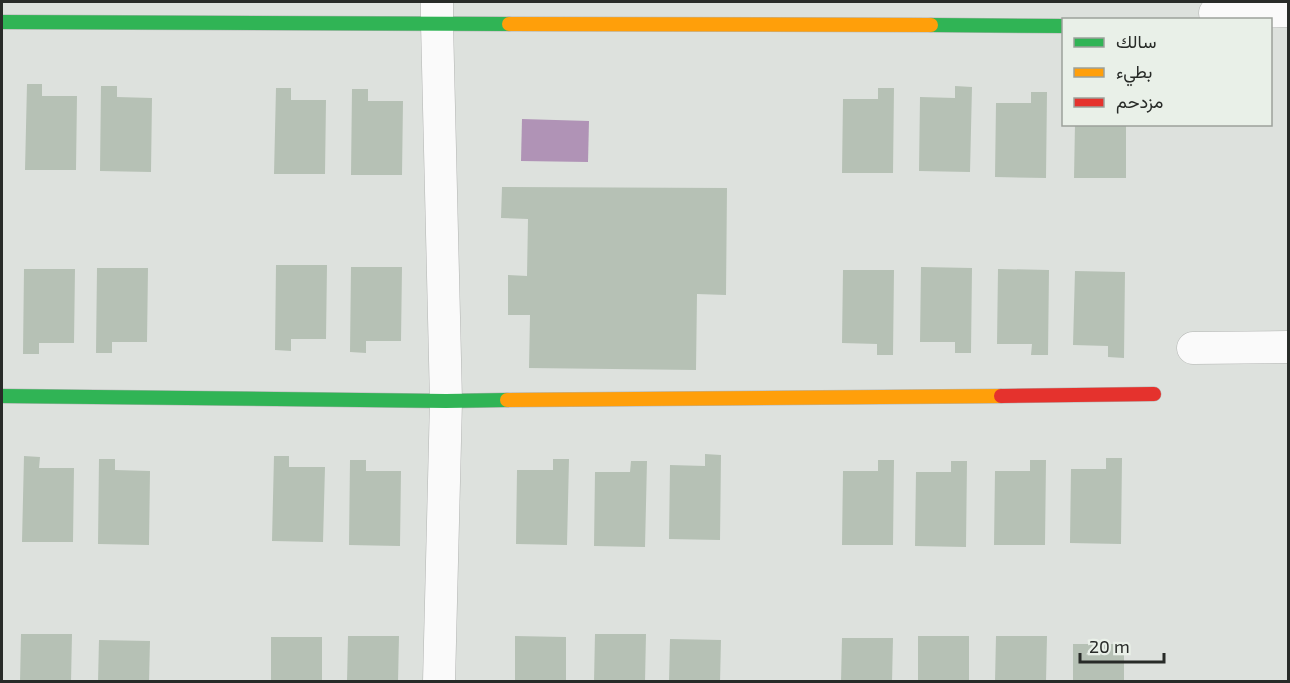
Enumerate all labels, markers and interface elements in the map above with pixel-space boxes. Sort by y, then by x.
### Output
legend [1062,18,1272,126]
text: سالك [1116,30,1156,52]
text: بطيء [1116,60,1152,87]
text: مزدحم [1116,90,1163,114]
scale bar [1080,626,1164,664]
text: 20 m [1089,635,1130,657]

